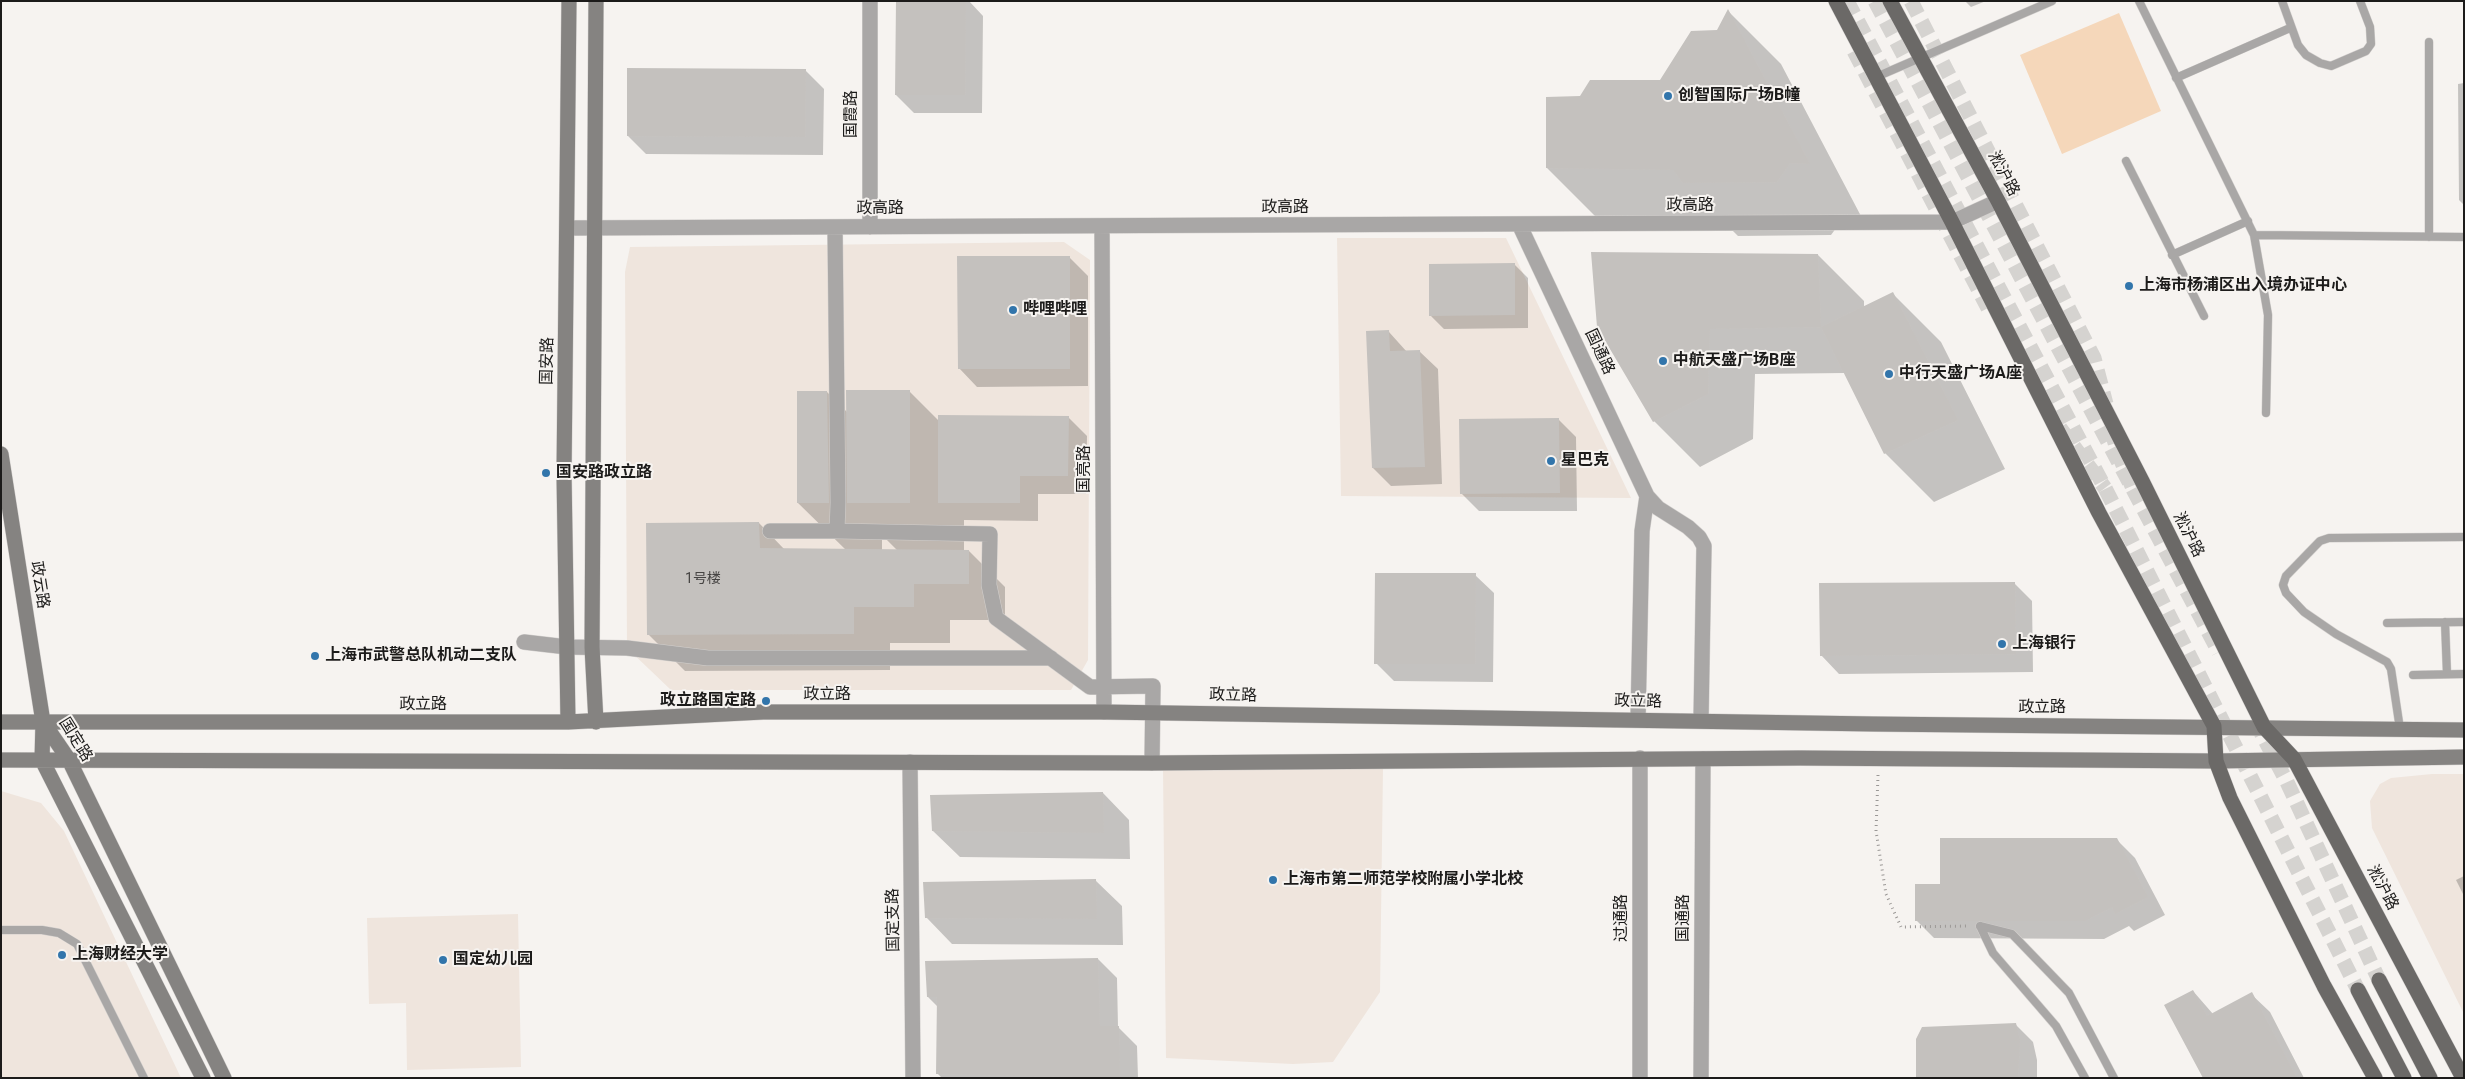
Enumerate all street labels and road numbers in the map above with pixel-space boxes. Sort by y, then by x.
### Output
street label: 国霞路 [842,90,862,138]
street label: 淞沪路 [1983,148,2023,200]
street label: 政高路 [1666,196,1714,216]
street label: 政高路 [1261,198,1309,218]
street label: 政高路 [856,199,904,219]
street label: 国通路 [1580,326,1618,378]
street label: 国安路 [538,337,558,385]
street label: 国亮路 [1075,445,1095,493]
street label: 淞沪路 [2169,509,2207,561]
street label: 政云路 [26,560,52,610]
street label: 政立路 [803,685,851,705]
street label: 政立路 [1209,686,1257,706]
street label: 政立路 [1614,692,1662,712]
street label: 政立路 [399,695,447,715]
street label: 政立路 [2018,698,2066,718]
street label: 国定路 [54,715,96,765]
street label: 淞沪路 [2362,862,2402,914]
street label: 国定支路 [884,888,904,952]
street label: 过通路 [1612,894,1632,942]
street label: 国通路 [1674,894,1694,942]

